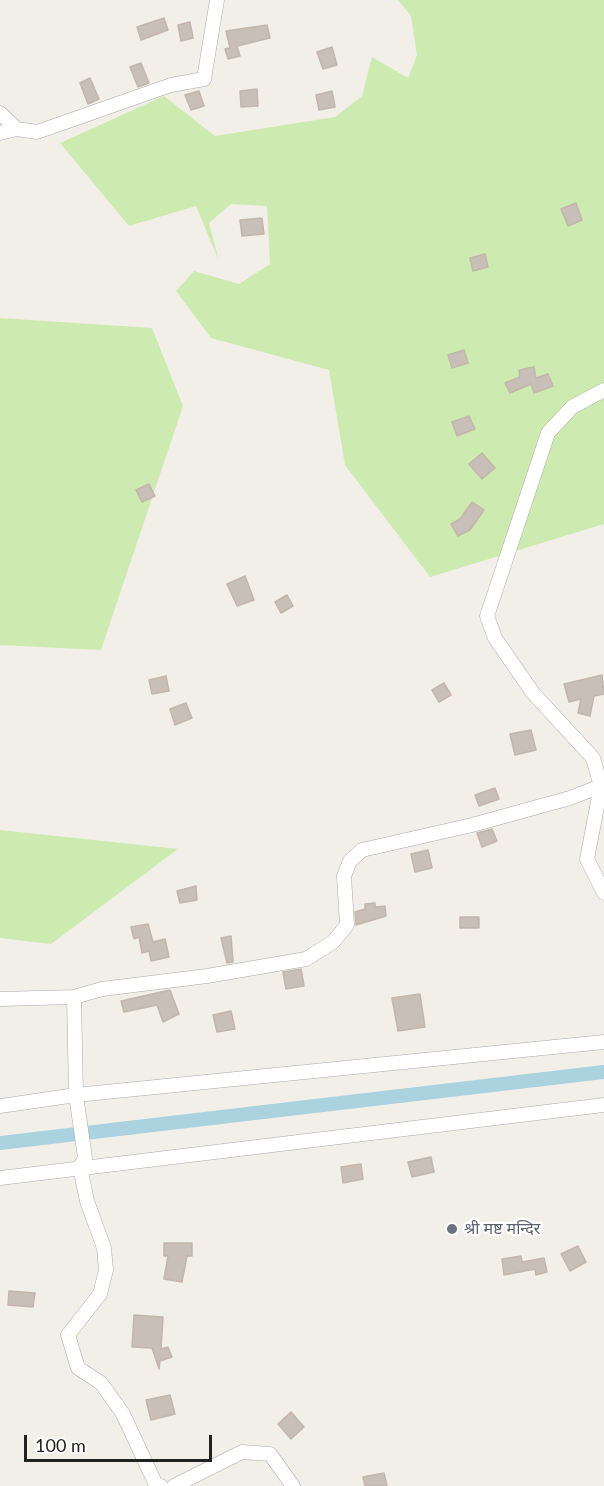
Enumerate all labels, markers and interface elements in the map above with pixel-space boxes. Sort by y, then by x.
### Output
place label: श्री मष्ट मन्दिर [464,1219,540,1239]
marker: श्री मष्ट मन्दिर [445,1222,459,1236]
scale bar [27,1423,214,1461]
text: 100 m [35,1434,86,1456]

